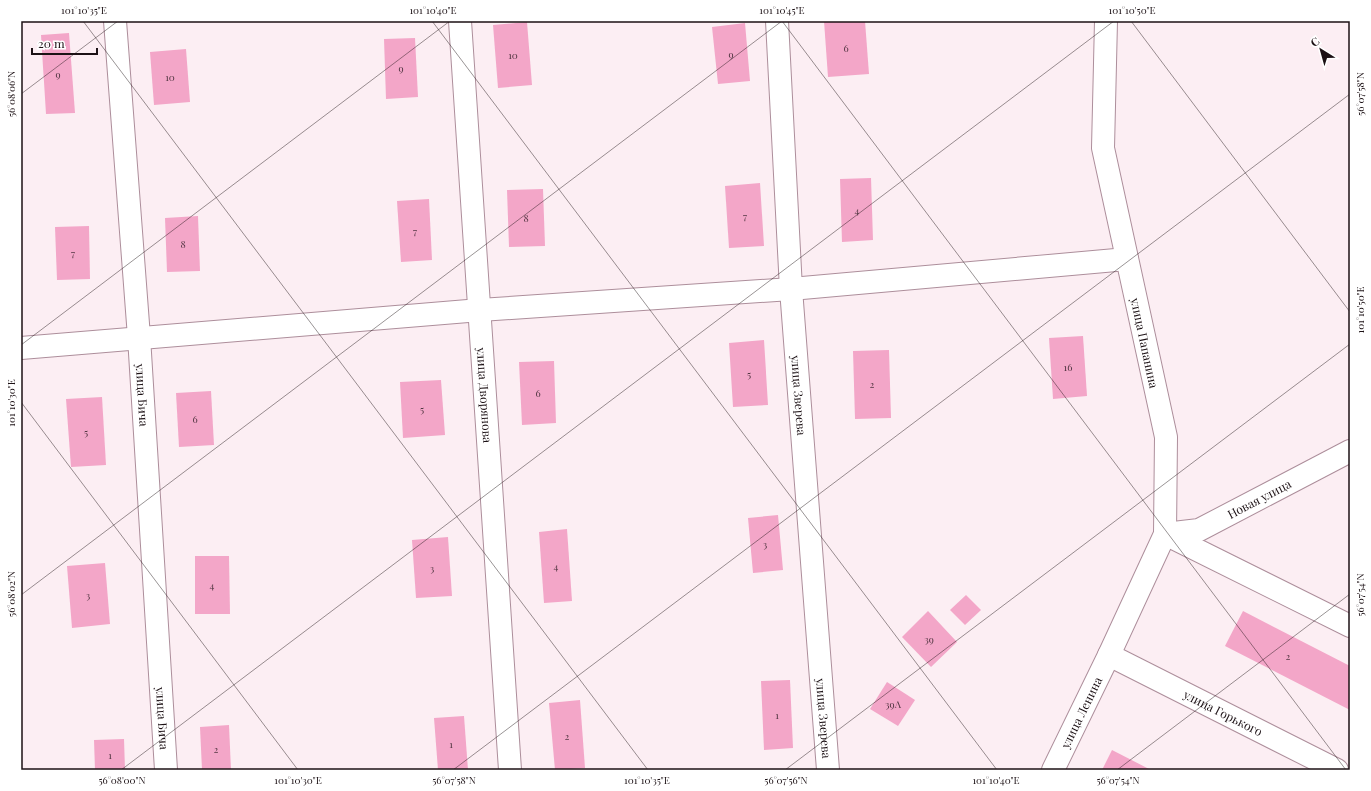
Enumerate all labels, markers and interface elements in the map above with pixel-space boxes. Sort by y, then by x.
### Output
text: 101°10'35"E [61,3,107,17]
text: 101°10'40"E [409,3,457,17]
text: 101°10'45"E [759,3,805,17]
text: 101°10'50"E [1108,3,1156,17]
scale bar [32,30,97,56]
north arrow [1301,30,1341,70]
text: С [1307,33,1322,50]
text: 20 m [38,35,65,51]
house number: 6 [843,41,849,55]
house number: 9 [728,47,734,61]
house number: 10 [508,48,518,62]
house number: 9 [398,61,404,75]
house number: 9 [55,67,61,81]
house number: 10 [165,70,175,84]
text: 56°08'06"N [4,71,18,117]
text: 56°07'58"N [1353,72,1367,116]
house number: 4 [855,203,860,217]
house number: 7 [743,209,747,223]
house number: 8 [523,211,529,225]
house number: 7 [413,224,417,238]
house number: 8 [180,237,186,251]
house number: 7 [71,246,75,260]
text: 101°10'50"E [1353,286,1367,334]
street label: улица Папанина [1127,295,1162,390]
street label: улица Дворянова [474,346,496,444]
street label: улица Зверева [788,354,810,436]
house number: 16 [1064,360,1072,374]
street label: улица Бича [133,362,153,427]
house number: 5 [747,367,751,381]
house number: 2 [870,377,875,391]
text: 101°10'30"E [4,379,18,427]
house number: 6 [535,386,541,400]
house number: 5 [420,402,424,416]
house number: 6 [192,412,198,426]
house number: 5 [84,425,88,439]
street label: Новая улица [1224,475,1294,522]
house number: 3 [763,537,768,551]
house number: 4 [554,559,559,573]
house number: 3 [430,561,435,575]
text: 56°08'02"N [4,571,18,617]
text: 56°07'54"N [1353,573,1367,617]
house number: 4 [210,578,215,592]
house number: 3 [86,588,91,602]
house number: 39 [924,632,934,646]
house number: 2 [1286,649,1291,663]
street label: улица Ленина [1056,674,1105,752]
street label: улица Зверева [813,677,835,759]
street label: улица Бича [153,685,173,750]
street label: улица Горького [1180,686,1266,739]
house number: 39А [885,697,902,711]
house number: 1 [775,708,779,722]
house number: 2 [565,729,570,743]
house number: 1 [449,737,453,751]
house number: 2 [214,742,219,756]
house number: 1 [108,748,112,762]
text: 56°08'00"N [98,773,146,787]
text: 101°10'30"E [274,773,322,787]
text: 56°07'58"N [432,773,476,787]
text: 101°10'35"E [624,773,670,787]
text: 56°07'56"N [764,773,808,787]
text: 101°10'40"E [972,773,1020,787]
text: 56°07'54"N [1096,773,1140,787]

